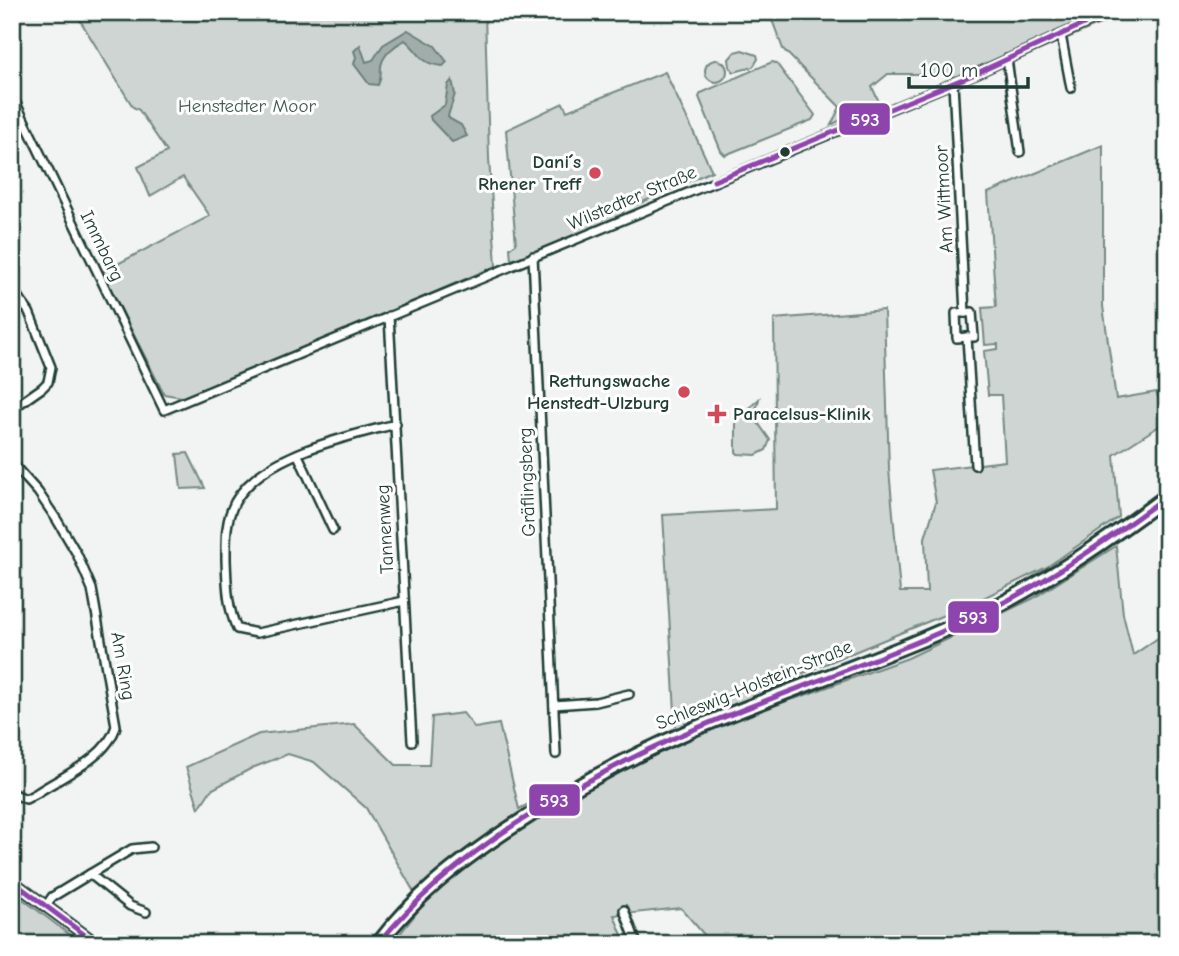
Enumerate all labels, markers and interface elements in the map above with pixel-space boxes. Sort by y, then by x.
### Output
scale bar [909,46,1028,90]
text: 100 m [920,58,978,82]
park label: Henstedter Moor [178,95,316,117]
line badge: 593 [838,102,891,136]
text: 593 [850,109,880,131]
street label: Am Wittmoor [930,144,958,254]
unlabelled marker [778,145,792,159]
place label: Dani´s Rhener Treff [478,151,582,195]
street label: Wilstedter Straße [564,161,700,235]
marker: Dani´s Rhener Treff [587,165,603,181]
street label: Immbarg [75,207,129,285]
place label: Rettungswache Henstedt-Ulzburg [527,370,670,414]
marker: Rettungswache Henstedt-Ulzburg [676,384,692,400]
place label: Paracelsus-Klinik [733,403,871,425]
marker: Paracelsus-Klinik [707,404,727,424]
street label: Gräflingsberg [514,427,540,537]
street label: Tannenweg [372,484,398,574]
line badge: 593 [947,600,1000,634]
text: 593 [958,607,988,629]
street label: Am Ring [106,630,140,702]
street label: Schleswig-Holstein-Straße [653,635,855,735]
line badge: 593 [528,783,581,817]
text: 593 [539,790,569,812]

